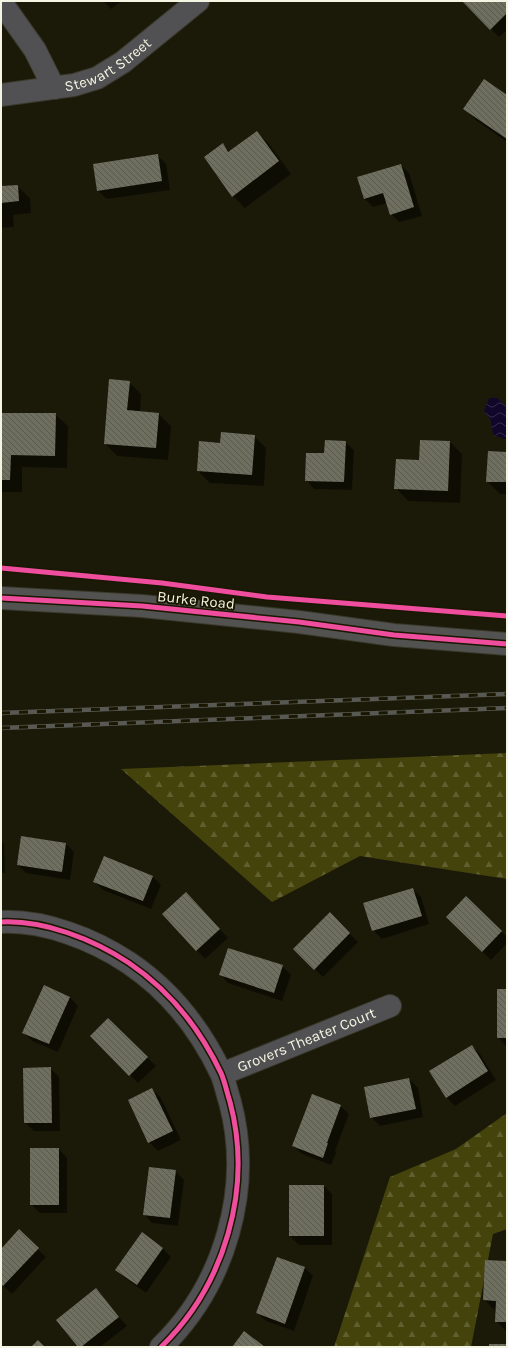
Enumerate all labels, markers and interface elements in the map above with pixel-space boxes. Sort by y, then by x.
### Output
street label: Stewart Street [63,34,155,95]
street label: Burke Road [156,587,236,613]
street label: Grovers Theater Court [234,1004,379,1076]

